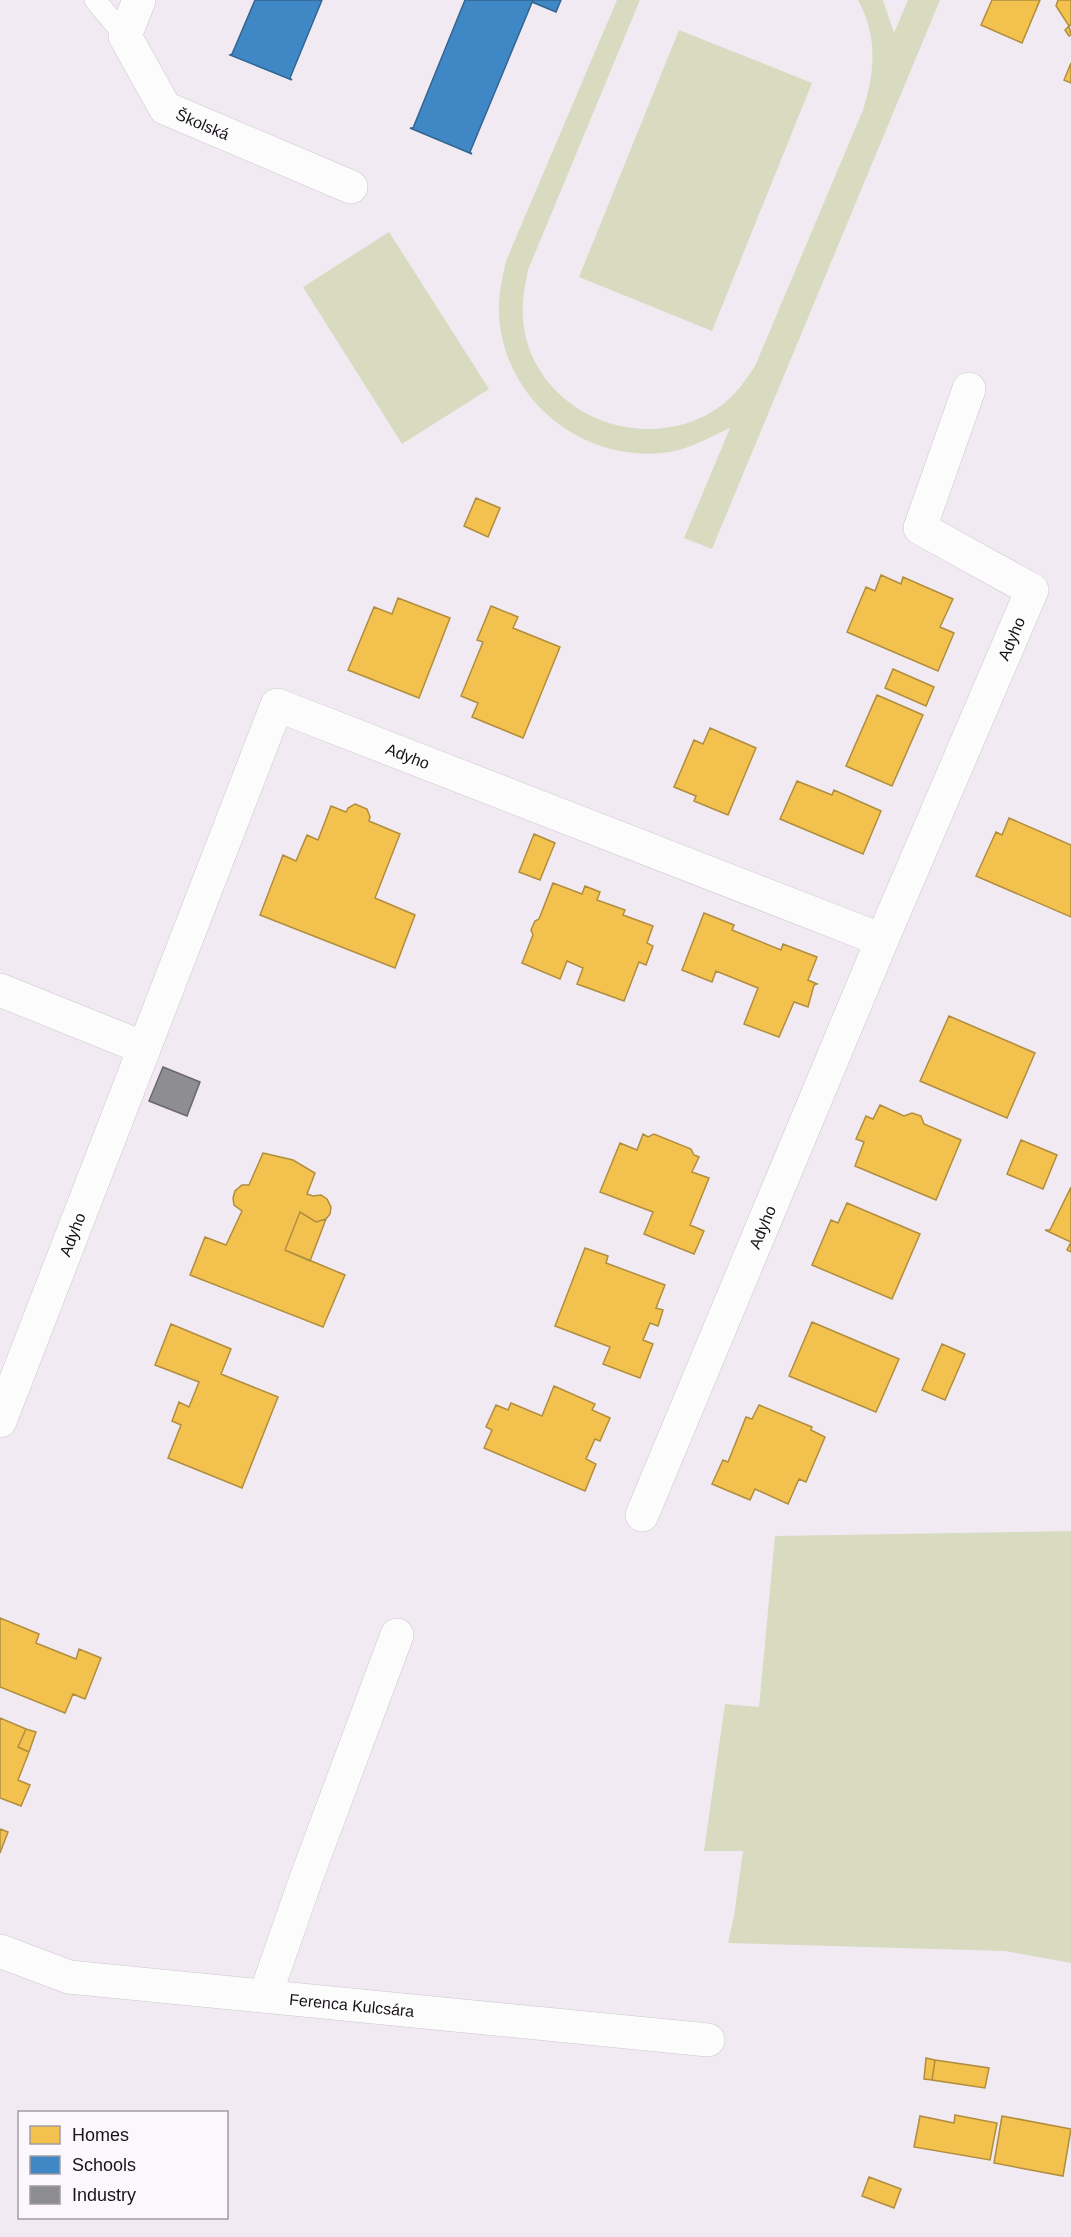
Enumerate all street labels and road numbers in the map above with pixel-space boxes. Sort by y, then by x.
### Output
street label: Školská [174,104,232,143]
street label: Adyho [994,614,1028,663]
street label: Adyho [384,740,432,772]
street label: Adyho [746,1203,779,1251]
street label: Adyho [56,1210,88,1259]
street label: Ferenca Kulcsára [289,1990,415,2020]

